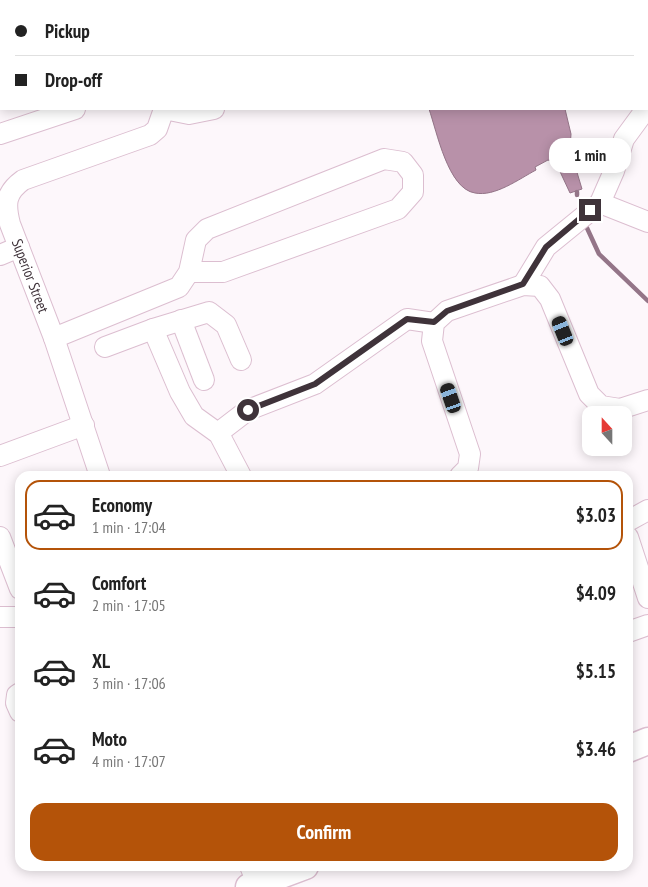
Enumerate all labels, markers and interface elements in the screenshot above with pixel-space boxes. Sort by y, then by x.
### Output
text: Pickup [45,19,90,43]
text: Drop-off [45,68,102,92]
callout: 1 min [549,138,631,172]
text: 1 min [574,145,606,165]
route end [579,199,601,221]
street label: Superior Street [8,236,53,316]
car [550,314,575,348]
car [439,381,462,415]
route start [237,399,259,421]
north arrow [582,406,632,456]
map controls [582,406,632,456]
icon: car [32,493,77,538]
text: Economy [92,493,152,517]
text: $3.03 [576,503,616,527]
text: 1 min · 17:04 [92,517,166,537]
icon: car [32,571,77,616]
text: Comfort [92,571,146,595]
text: $4.09 [576,581,616,605]
text: 2 min · 17:05 [92,595,166,615]
icon: car [32,649,77,694]
text: XL [92,649,110,673]
text: $5.15 [576,659,616,683]
text: 3 min · 17:06 [92,673,166,693]
icon: car [32,727,77,772]
text: Moto [92,727,127,751]
text: $3.46 [576,737,616,761]
text: 4 min · 17:07 [92,751,166,771]
button: Confirm [30,803,618,861]

